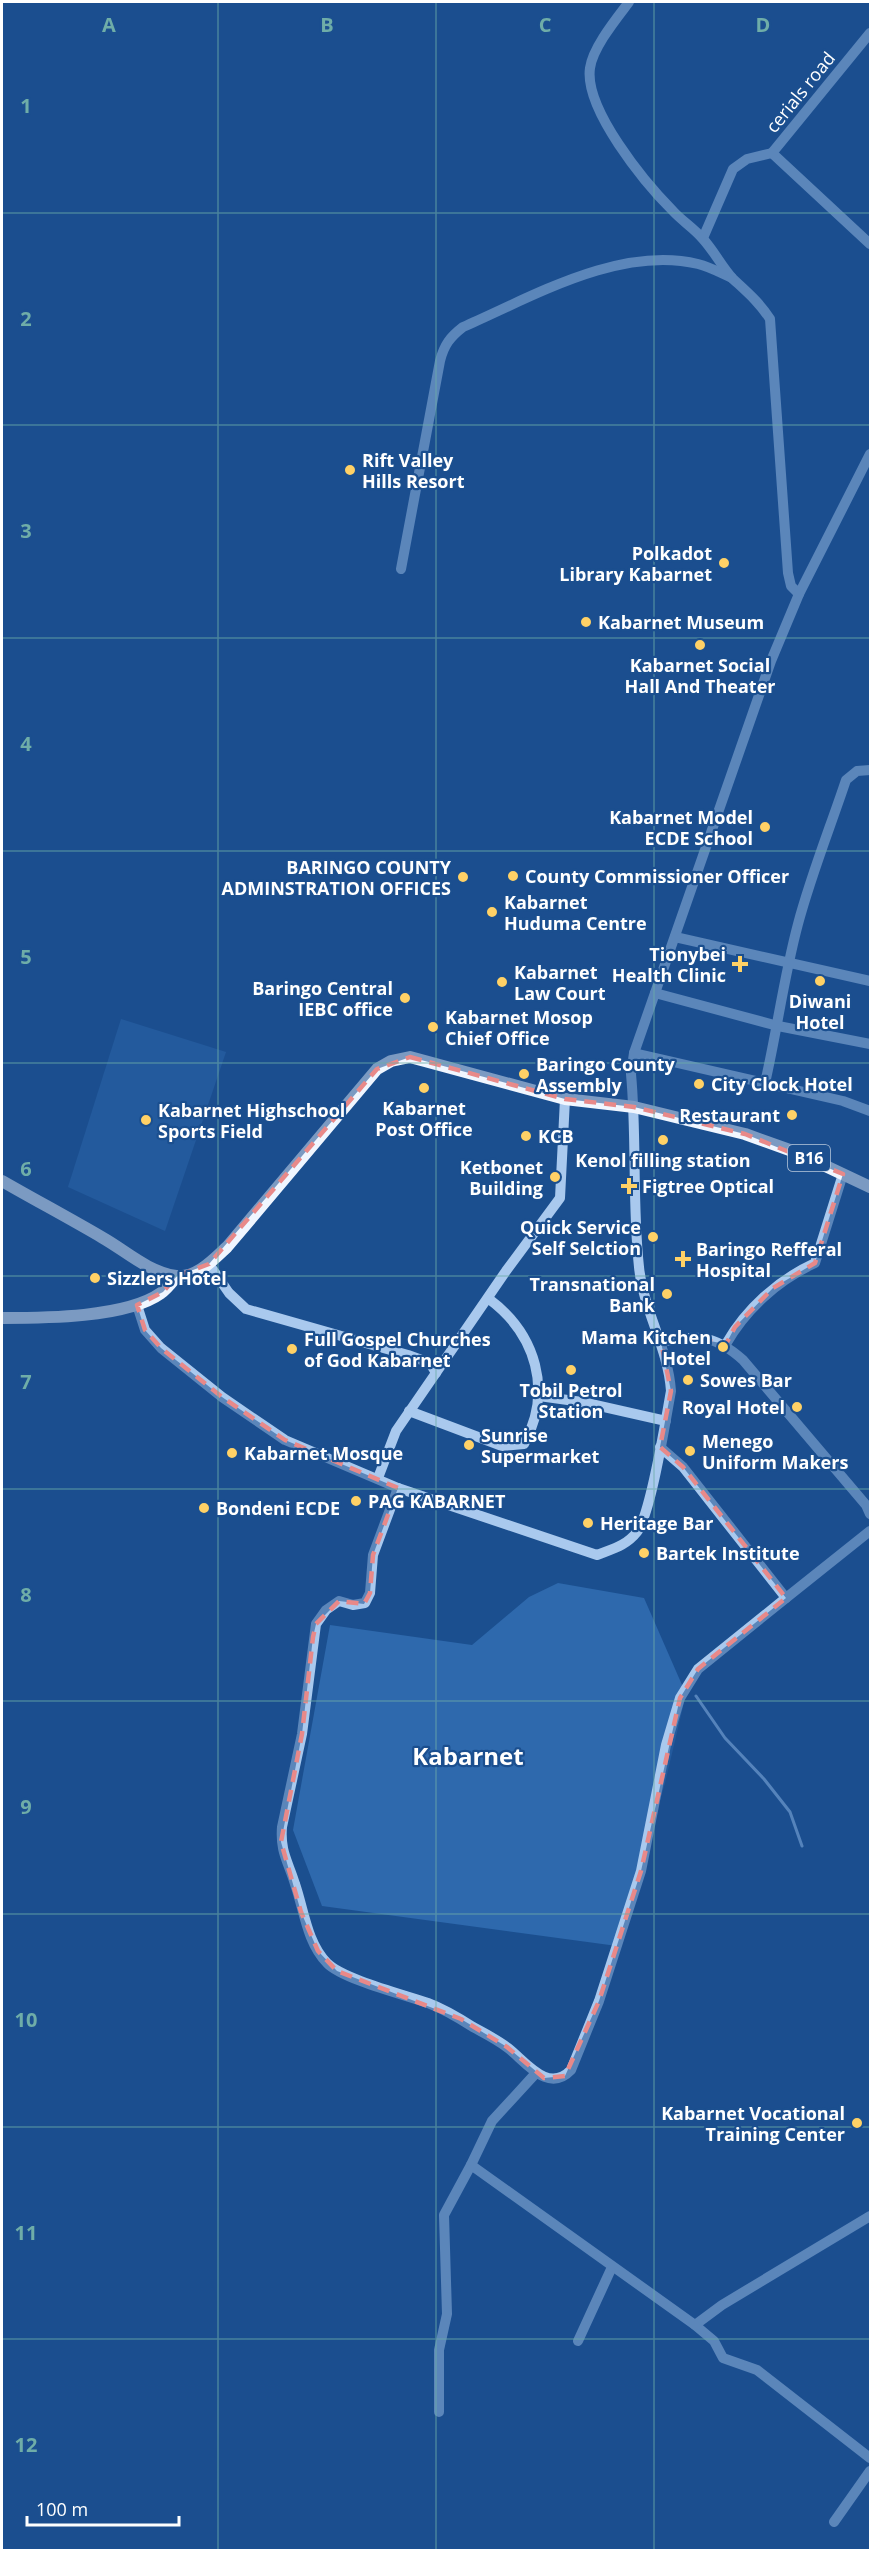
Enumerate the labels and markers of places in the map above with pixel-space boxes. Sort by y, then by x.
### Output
place label: Rift Valley Hills Resort [362,448,465,493]
marker: Rift Valley Hills Resort [343,463,357,477]
place label: Polkadot Library Kabarnet [559,541,712,586]
marker: Polkadot Library Kabarnet [717,556,731,570]
place label: Kabarnet Museum [598,610,764,634]
marker: Kabarnet Museum [579,615,593,629]
marker: Kabarnet Social Hall And Theater [693,638,707,652]
place label: Kabarnet Social Hall And Theater [624,653,776,698]
place label: Kabarnet Model ECDE School [609,805,753,850]
marker: Kabarnet Model ECDE School [758,820,772,834]
place label: BARINGO COUNTY ADMINSTRATION OFFICES [222,855,452,900]
place label: County Commissioner Officer [525,864,789,888]
marker: County Commissioner Officer [506,869,520,883]
marker: BARINGO COUNTY ADMINSTRATION OFFICES [456,870,470,884]
place label: Kabarnet Huduma Centre [504,890,647,935]
marker: Kabarnet Huduma Centre [485,905,499,919]
place label: Tionybei Health Clinic [612,942,726,987]
marker: Tionybei Health Clinic [731,955,749,973]
place label: Kabarnet Law Court [514,960,606,1005]
marker: Diwani Hotel [813,974,827,988]
marker: Kabarnet Law Court [495,975,509,989]
place label: Baringo Central IEBC office [252,976,393,1021]
place label: Diwani Hotel [789,989,851,1034]
marker: Baringo Central IEBC office [398,991,412,1005]
place label: Kabarnet Mosop Chief Office [445,1005,593,1050]
marker: Kabarnet Mosop Chief Office [426,1020,440,1034]
place label: Baringo County Assembly [536,1052,676,1097]
marker: Baringo County Assembly [517,1067,531,1081]
place label: City Clock Hotel [711,1072,853,1096]
marker: City Clock Hotel [692,1077,706,1091]
marker: Kabarnet Post Office [417,1081,431,1095]
place label: Kabarnet Post Office [375,1096,473,1141]
place label: Kabarnet Highschool Sports Field [158,1098,345,1143]
place label: Restaurant [679,1103,780,1127]
marker: Restaurant [785,1108,799,1122]
marker: Kabarnet Highschool Sports Field [139,1113,153,1127]
place label: KCB [538,1124,574,1148]
marker: KCB [519,1129,533,1143]
marker: Kenol filling station [656,1133,670,1147]
place label: Kenol filling station [575,1148,751,1172]
place label: Ketbonet Building [460,1155,543,1200]
marker: Ketbonet Building [548,1170,562,1184]
place label: Figtree Optical [642,1174,774,1198]
marker: Figtree Optical [620,1177,638,1195]
place label: Quick Service Self Selction [520,1215,641,1260]
marker: Quick Service Self Selction [646,1230,660,1244]
place label: Baringo Refferal Hospital [696,1237,842,1282]
marker: Baringo Refferal Hospital [674,1250,692,1268]
place label: Sizzlers Hotel [107,1266,227,1290]
marker: Sizzlers Hotel [88,1271,102,1285]
place label: Transnational Bank [529,1272,656,1317]
marker: Transnational Bank [660,1287,674,1301]
place label: Mama Kitchen Hotel [581,1325,711,1370]
place label: Full Gospel Churches of God Kabarnet [304,1327,491,1372]
marker: Mama Kitchen Hotel [716,1340,730,1354]
marker: Full Gospel Churches of God Kabarnet [285,1342,299,1356]
marker: Tobil Petrol Station [564,1363,578,1377]
place label: Sowes Bar [700,1368,792,1392]
marker: Sowes Bar [681,1373,695,1387]
place label: Tobil Petrol Station [519,1378,623,1423]
place label: Royal Hotel [682,1395,785,1419]
marker: Royal Hotel [790,1400,804,1414]
place label: Sunrise Supermarket [481,1423,599,1468]
place label: Menego Uniform Makers [702,1429,848,1474]
marker: Sunrise Supermarket [462,1438,476,1452]
place label: Kabarnet Mosque [244,1441,403,1465]
marker: Menego Uniform Makers [683,1444,697,1458]
marker: Kabarnet Mosque [225,1446,239,1460]
place label: PAG KABARNET [368,1489,506,1513]
marker: PAG KABARNET [349,1494,363,1508]
place label: Bondeni ECDE [216,1496,340,1520]
marker: Bondeni ECDE [197,1501,211,1515]
place label: Heritage Bar [600,1511,713,1535]
marker: Heritage Bar [581,1516,595,1530]
place label: Bartek Institute [656,1541,800,1565]
marker: Bartek Institute [637,1546,651,1560]
place label: Kabarnet Vocational Training Center [661,2101,845,2146]
marker: Kabarnet Vocational Training Center [850,2116,864,2130]

